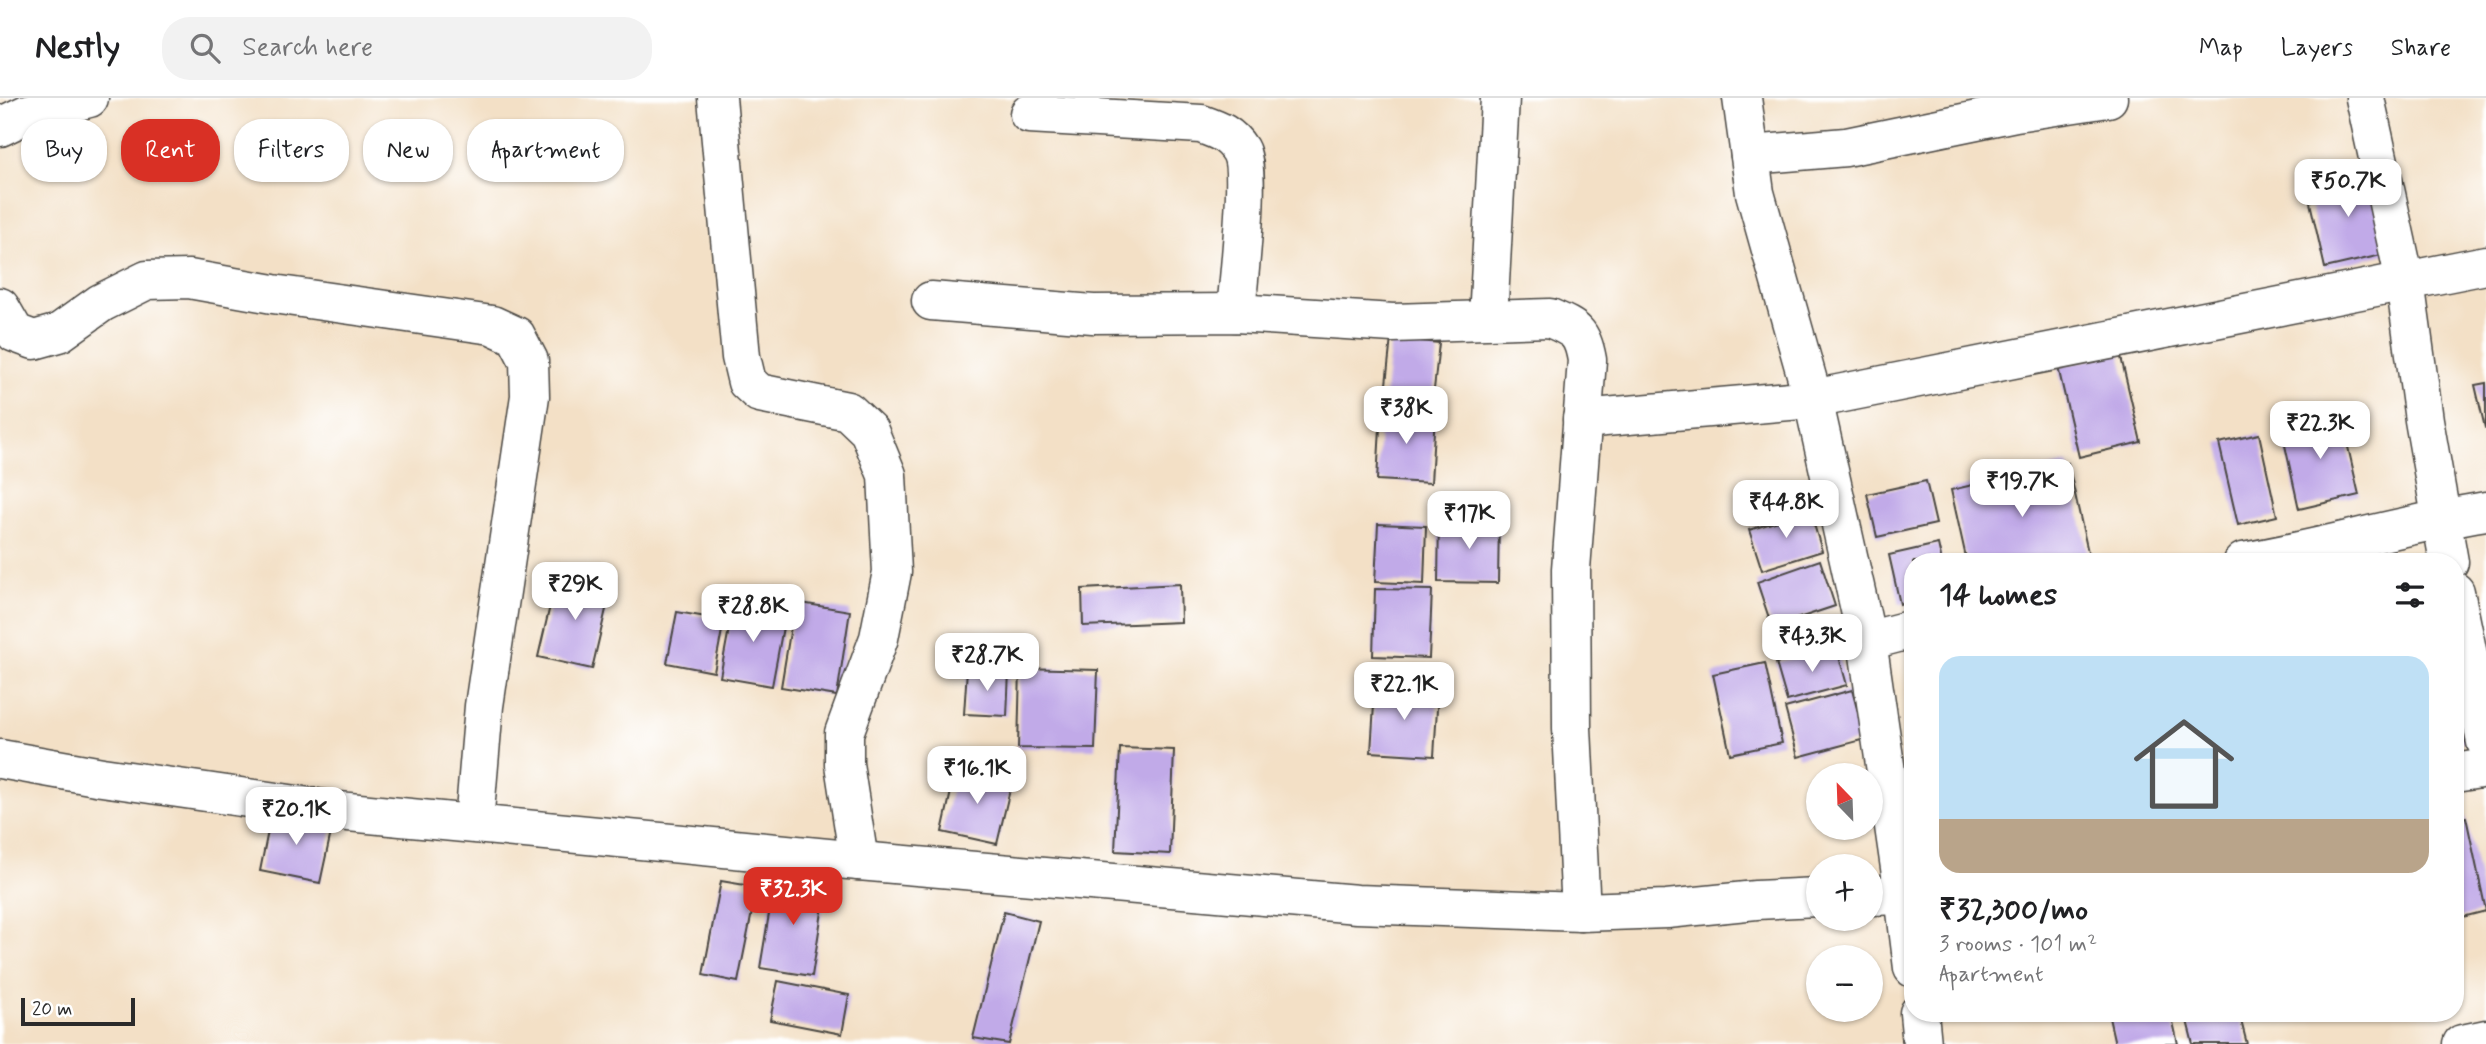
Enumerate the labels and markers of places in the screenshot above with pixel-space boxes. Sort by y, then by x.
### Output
pin: ₹50.7K [2291,159,2405,219]
pin: ₹38K [1365,386,1447,446]
pin: ₹22.3K [2263,402,2377,461]
pin: ₹19.7K [1965,460,2079,519]
pin: ₹44.8K [1729,480,1843,540]
pin: ₹17K [1428,491,1510,551]
pin: ₹29K [534,562,616,622]
pin: ₹28.8K [696,584,810,644]
pin: ₹43.3K [1755,614,1869,674]
pin: ₹28.7K [930,634,1044,693]
pin: ₹22.1K [1347,662,1461,722]
pin: ₹16.1K [920,746,1034,806]
pin: ₹20.1K [239,788,353,847]
pin: ₹32.3K [736,868,850,927]

